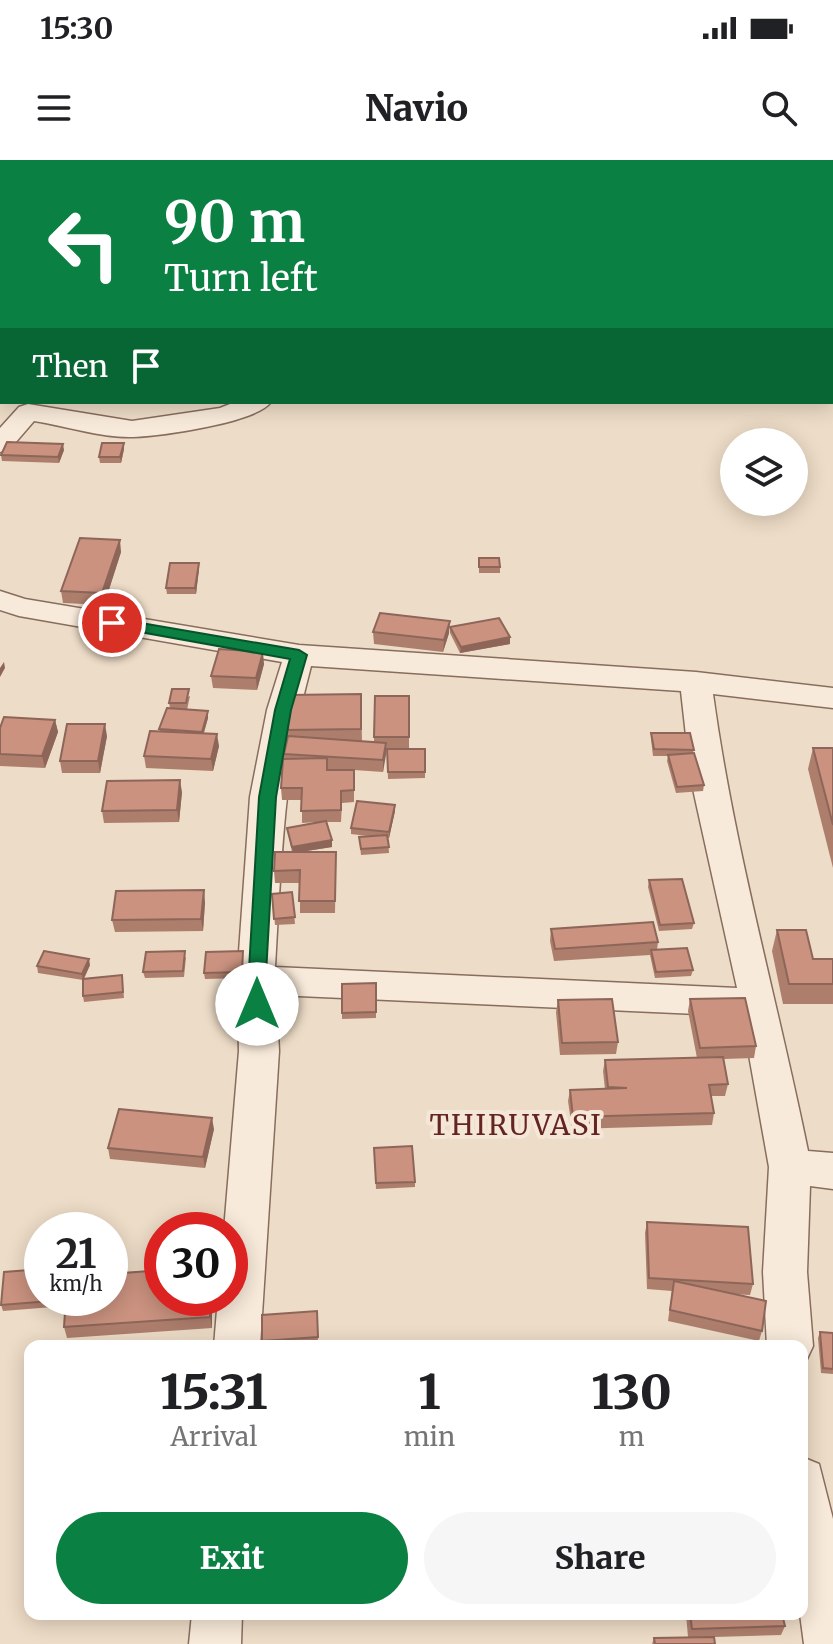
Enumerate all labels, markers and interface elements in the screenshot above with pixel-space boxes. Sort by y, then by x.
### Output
text: 15:30 [40,9,113,47]
icon: menu [32,86,76,130]
text: Navio [365,86,468,131]
icon: search [757,86,801,130]
text: 90 m [164,187,305,257]
icon: left [32,192,136,296]
text: Turn left [164,256,318,301]
icon: arrive [124,344,168,388]
text: Then [32,347,108,385]
map controls [720,428,808,516]
button: layers [720,428,808,516]
pin [78,589,146,657]
icon: arrive [90,601,134,645]
position arrow [215,962,299,1046]
district label: THIRUVASI [429,1107,603,1143]
speed limit sign: 30 [144,1212,248,1316]
text: 21 [56,1229,96,1279]
text: km/h [50,1271,102,1296]
text: 15:31 [160,1362,268,1422]
text: 1 [418,1362,441,1422]
text: 130 [591,1362,672,1422]
text: Arrival [170,1420,257,1453]
text: min [404,1420,455,1453]
text: m [619,1420,644,1453]
button: Exit [56,1512,408,1604]
button: Share [424,1512,776,1604]

